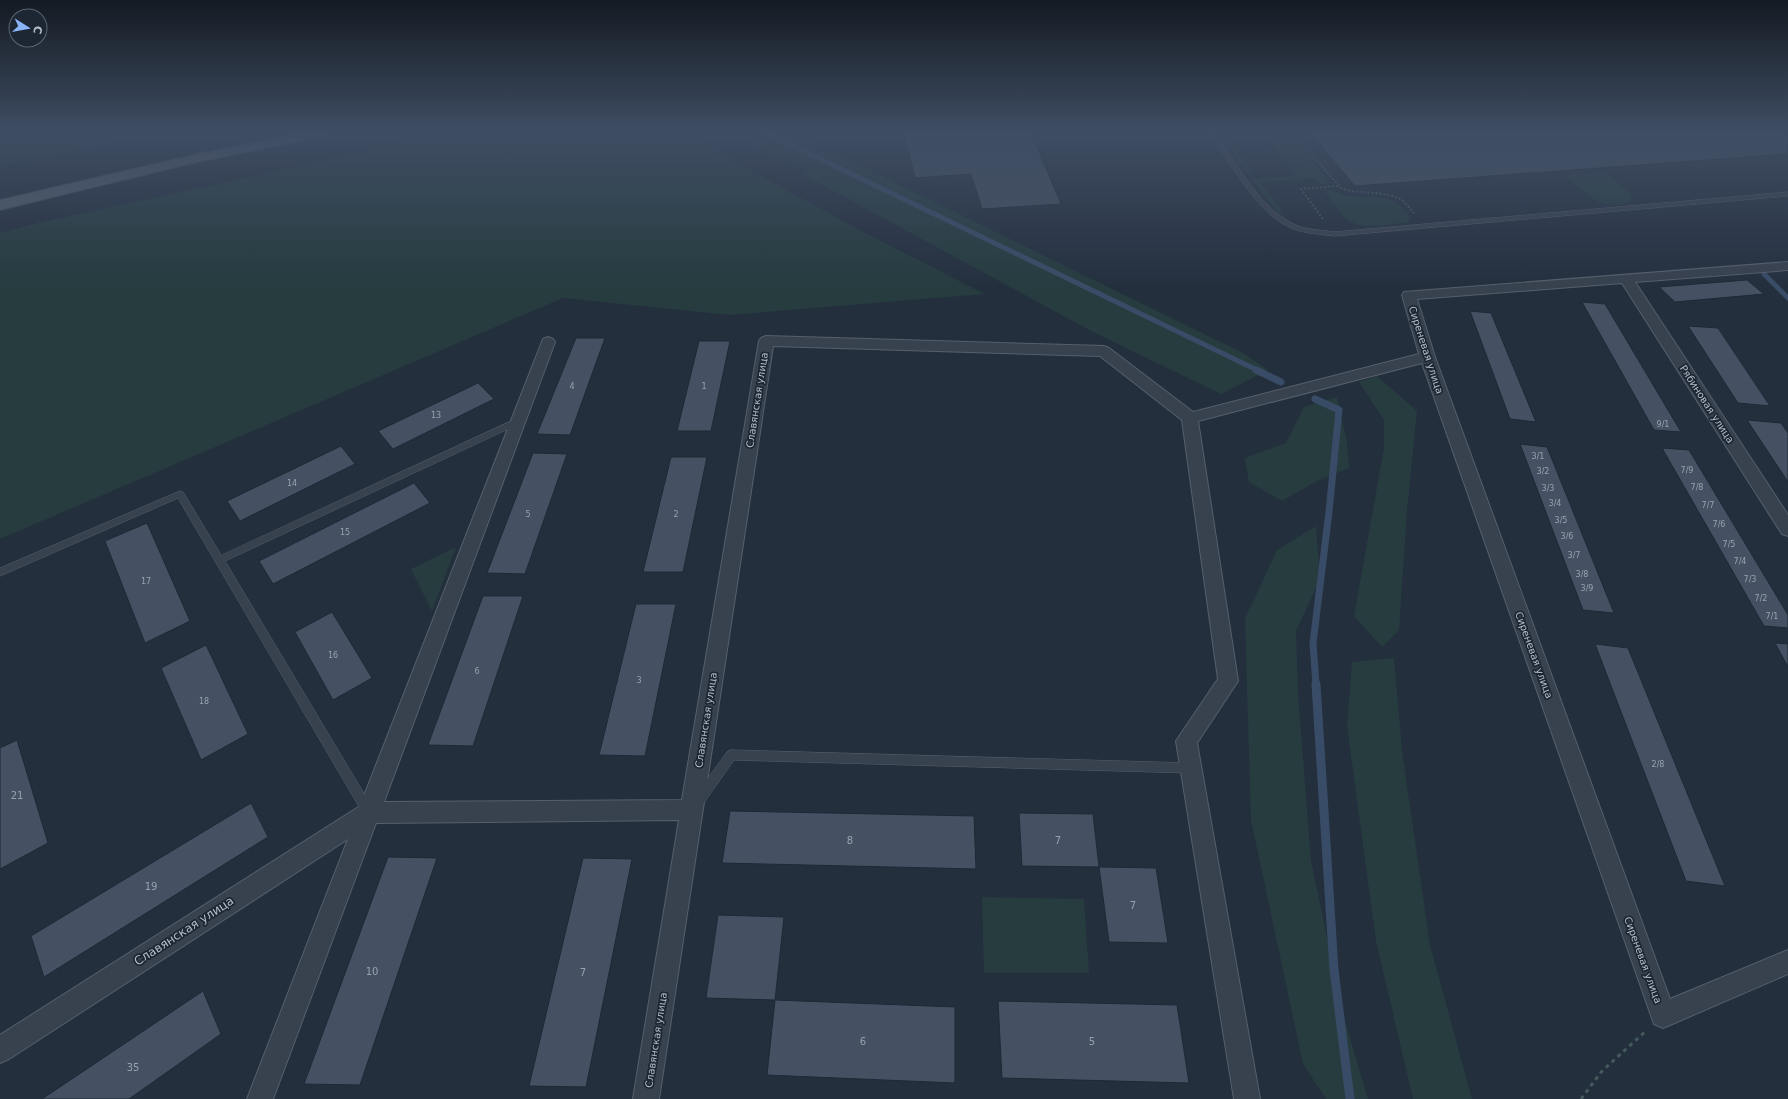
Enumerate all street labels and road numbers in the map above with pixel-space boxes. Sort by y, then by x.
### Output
street label: Сиреневая улица [1407,305,1445,395]
street label: Славянская улица [744,351,770,449]
street label: Рябиновая улица [1678,363,1736,445]
street label: Сиреневая улица [1513,610,1555,700]
street label: Славянская улица [693,671,719,769]
street label: Славянская улица [132,894,236,968]
street label: Сиреневая улица [1622,915,1664,1005]
street label: Славянская улица [643,991,669,1089]

